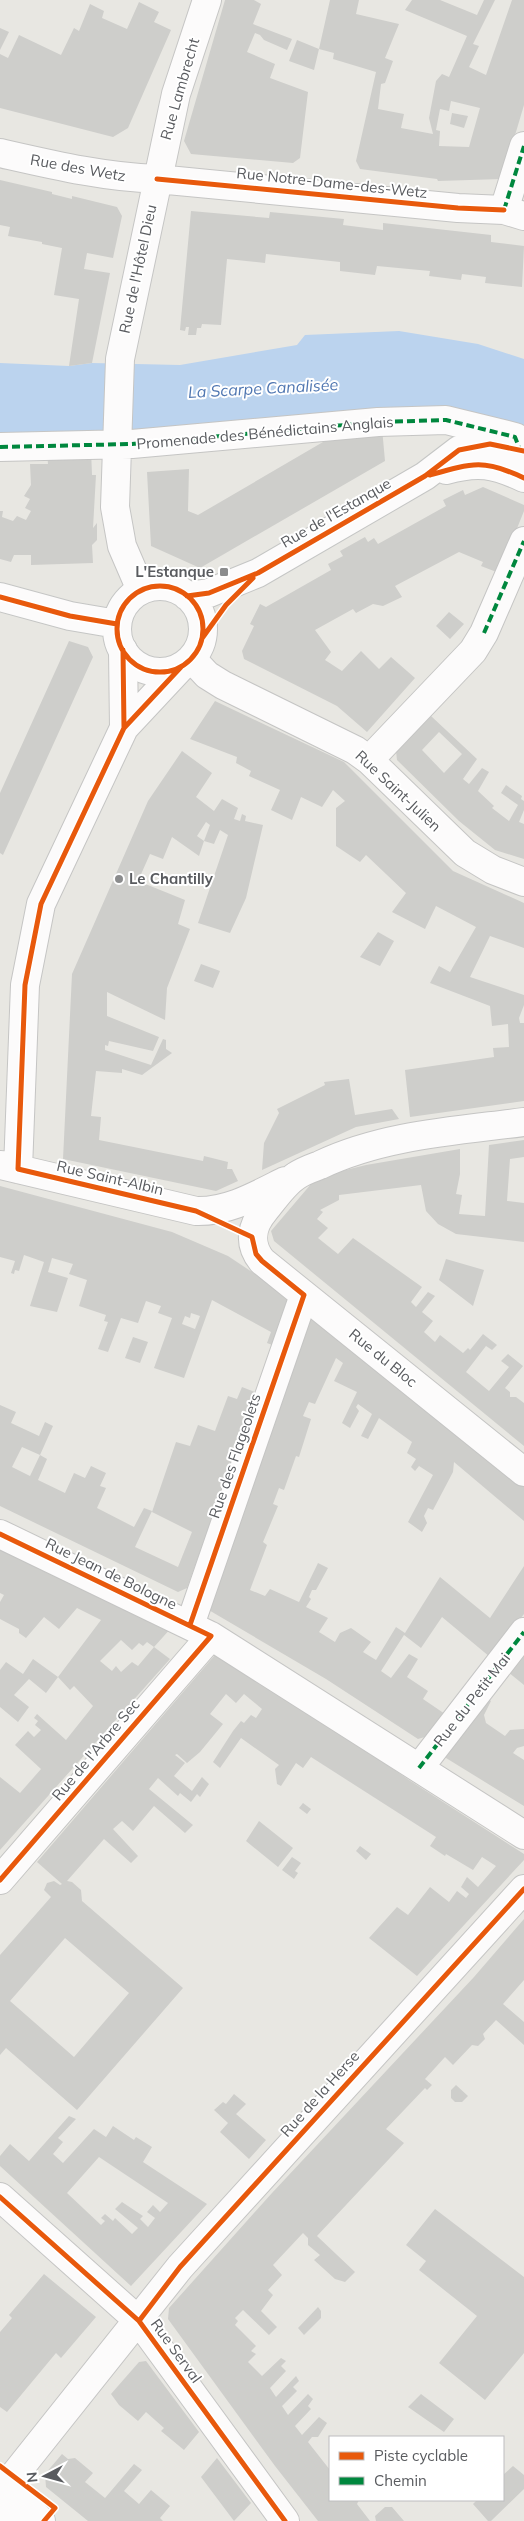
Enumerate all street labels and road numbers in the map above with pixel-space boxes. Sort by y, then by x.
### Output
street label: Rue Lambrecht [156,36,203,142]
street label: Rue des Wetz [29,150,128,185]
street label: Rue Notre-Dame-des-Wetz [236,163,429,202]
street label: Rue de l'Hôtel Dieu [115,203,160,335]
street label: Promenade des Bénédictains Anglais [136,412,394,453]
street label: Rue de l'Estanque [277,473,394,552]
street label: Rue Saint-Julien [351,746,445,835]
street label: Rue Saint-Albin [55,1156,165,1199]
street label: Rue du Bloc [345,1324,421,1391]
street label: Rue des Flageolets [204,1391,265,1521]
street label: Rue Jean de Bologne [42,1533,180,1614]
street label: Rue du Petit Mai [429,1649,514,1750]
street label: Rue de l'Arbre Sec [48,1695,144,1804]
street label: Rue de la Herse [276,2047,363,2141]
street label: Rue Serval [147,2315,206,2387]

